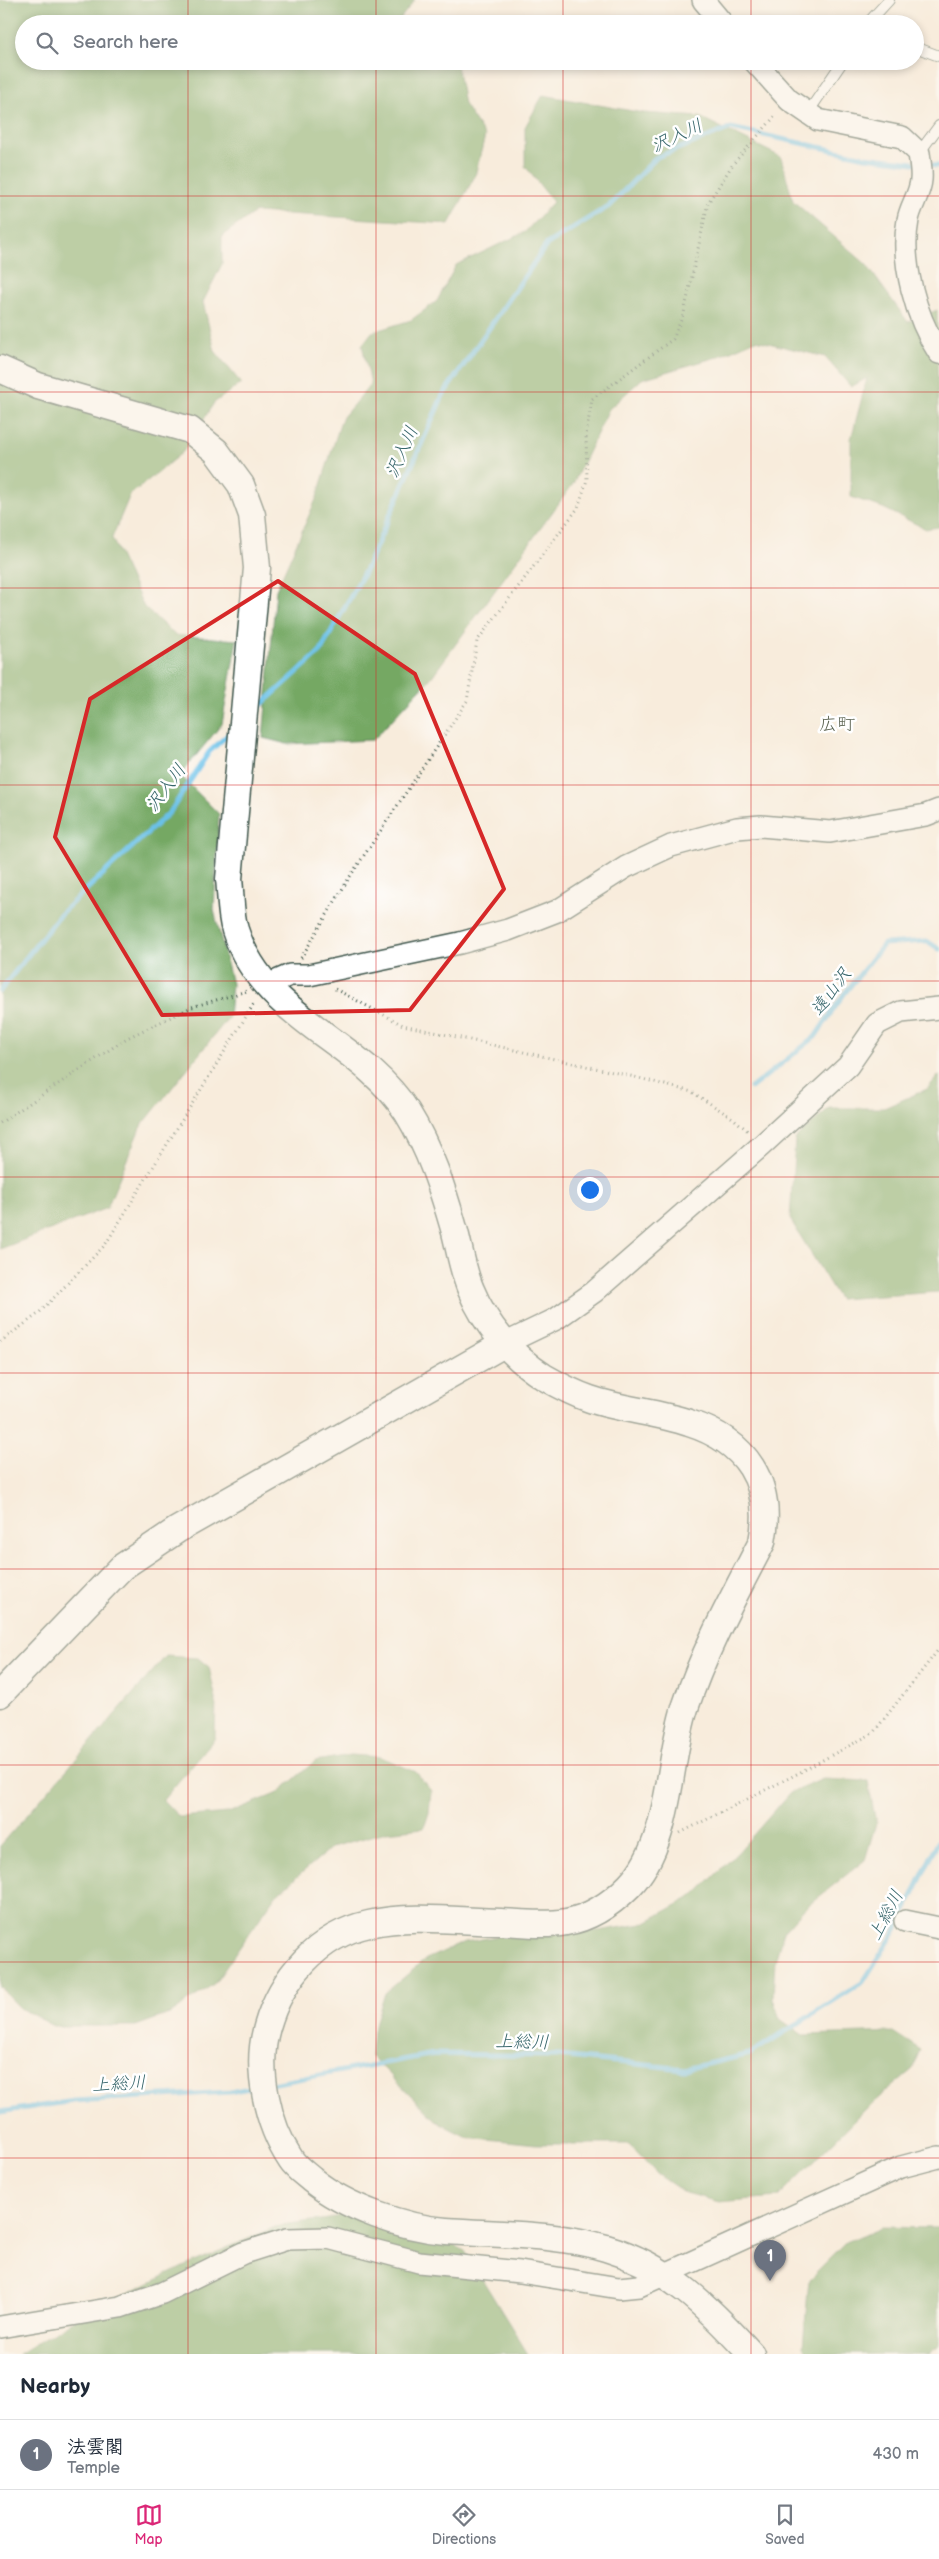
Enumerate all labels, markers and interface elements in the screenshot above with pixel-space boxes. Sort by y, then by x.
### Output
search box [15,15,924,70]
icon: search [33,29,61,57]
text: Search here [73,31,178,54]
water label: 沢入川 [648,115,706,157]
water label: 沢入川 [381,423,423,481]
district label: 広町 [819,714,855,735]
water label: 沢入川 [141,760,191,816]
water label: 遠山沢 [806,963,856,1020]
your location [577,1177,603,1203]
water label: 上総川 [864,1886,908,1944]
water label: 上総川 [495,2031,549,2053]
water label: 上総川 [91,2072,147,2096]
pin: 1 [754,2240,786,2281]
text: Nearby [20,2374,90,2399]
text: 法雲閣 [67,2436,124,2459]
text: 1 [33,2445,39,2464]
text: 430 m [872,2445,919,2464]
text: Temple [67,2459,120,2478]
tab: Map [135,2501,163,2548]
tab: Directions [432,2501,496,2548]
tab: Saved [765,2501,804,2548]

